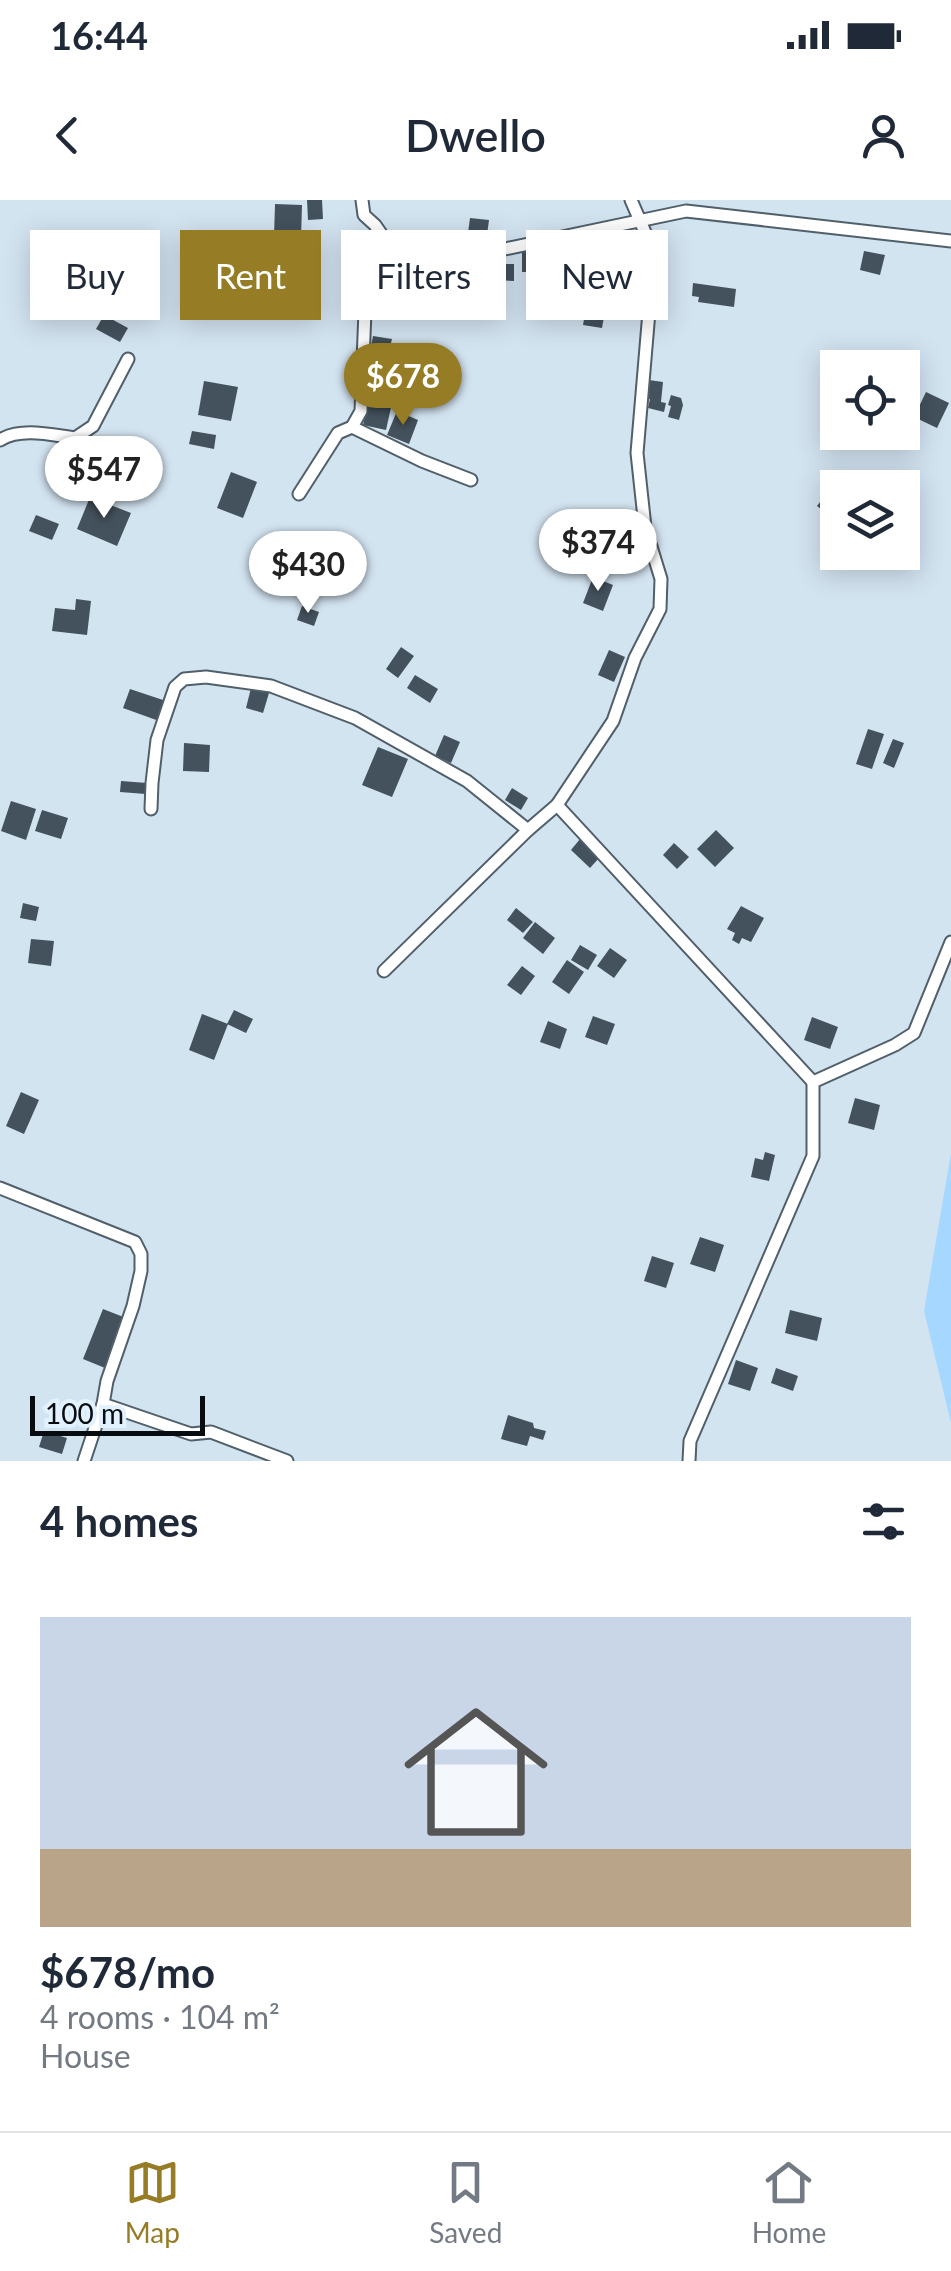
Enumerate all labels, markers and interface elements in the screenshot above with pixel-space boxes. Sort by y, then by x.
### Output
text: 16:44 [50,12,148,58]
icon: back [40,108,95,163]
text: Dwello [405,108,546,162]
icon: person [856,108,911,163]
chip: Buy [30,230,160,320]
chip: Rent [180,230,321,320]
chip: Filters [341,230,506,320]
chip: New [526,230,668,320]
pin: $678 [344,343,462,428]
map controls [820,350,920,570]
button: locate [820,350,920,450]
text: $678 [366,356,440,395]
pin: $547 [45,436,163,521]
text: $547 [67,449,141,488]
button: layers [820,470,920,570]
pin: $374 [539,509,657,594]
text: $374 [561,522,635,561]
pin: $430 [249,531,367,616]
text: $430 [271,544,345,583]
scale bar [30,1391,205,1436]
text: 100 m [45,1396,124,1430]
icon: filters [856,1494,911,1549]
text: 4 homes [40,1496,198,1546]
icon: home [386,1682,566,1862]
text: $678/mo [40,1947,215,1997]
text: 4 rooms · 104 m² [40,1997,280,2036]
text: House [40,2036,131,2075]
tab: Map [125,2155,180,2249]
tab: Saved [429,2155,502,2249]
tab: Home [752,2155,826,2249]

